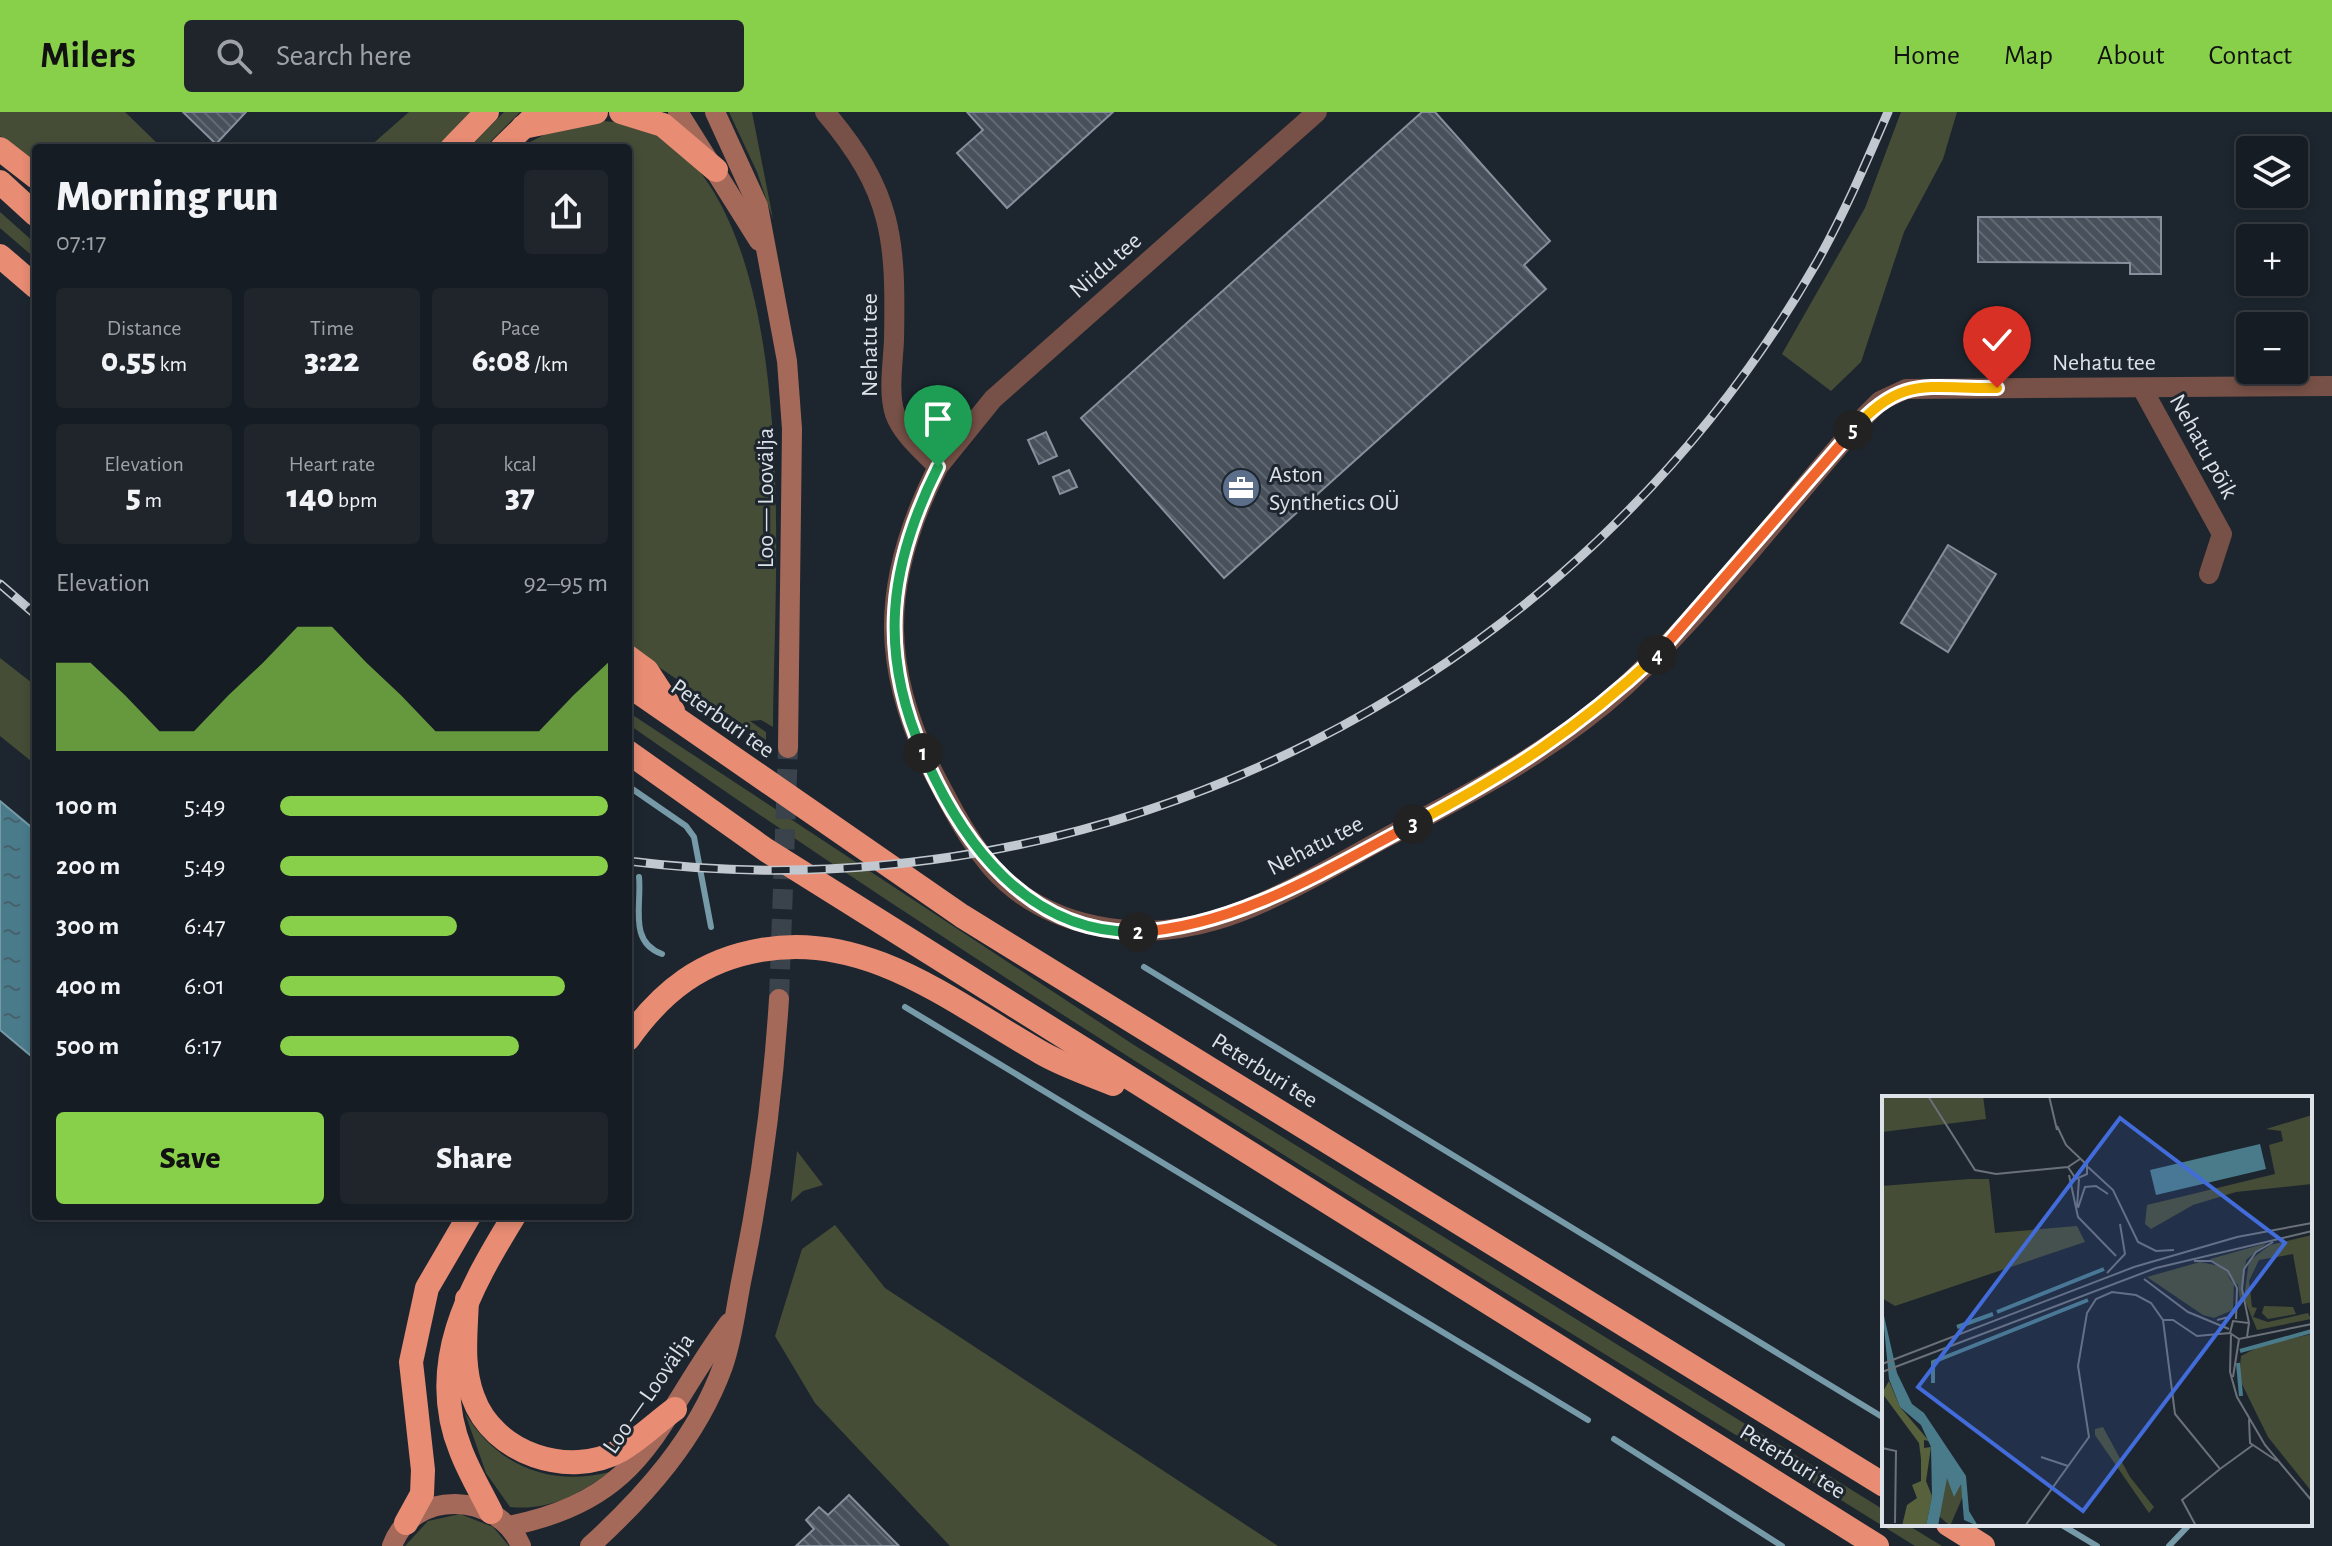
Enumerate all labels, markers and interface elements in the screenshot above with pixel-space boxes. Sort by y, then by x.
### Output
search box [184,20,744,92]
icon: search [212,34,256,78]
text: Milers [40,37,136,75]
text: Search here [276,41,412,71]
text: Home [1893,42,1960,70]
text: Map [2004,42,2053,70]
text: About [2097,42,2165,70]
text: Contact [2209,42,2292,70]
map controls [2236,136,2308,384]
button: layers [2236,136,2308,208]
button: share [524,170,608,254]
text: Morning run [56,175,279,219]
button: + [2236,224,2308,296]
street label: Niidu tee [1065,228,1146,303]
text: 07:17 [56,229,106,255]
street label: Nehatu tee [858,293,882,397]
pin [1963,306,2031,388]
button: − [2236,312,2308,384]
text: Distance [107,317,181,339]
text: Time [310,317,354,339]
text: Pace [500,317,540,339]
icon: check [1975,318,2019,362]
text: 0.55 [101,344,156,378]
text: 3:22 [304,344,360,378]
text: 6:08 [472,344,531,378]
street label: Nehatu tee [2052,351,2156,375]
text: km [156,353,187,375]
text: /km [531,353,568,375]
pin [904,385,972,467]
street label: Nehatu põik [2165,390,2242,503]
icon: arrive [916,397,960,441]
pin: 5 [1833,410,1873,450]
text: 5 [1848,419,1858,441]
street label: Loo — Loovälja [754,428,778,568]
text: Elevation [104,453,184,475]
text: Heart rate [289,453,375,475]
text: kcal [503,453,537,475]
place label: Aston Synthetics OÜ [1269,463,1400,515]
office icon: Aston Synthetics OÜ [1220,467,1262,509]
text: 5 [126,480,141,514]
text: 140 [286,480,334,514]
text: 37 [505,480,535,514]
text: m [141,489,162,511]
text: bpm [334,489,378,511]
text: Elevation [56,570,150,596]
text: 92–95 m [523,570,608,596]
pin: 4 [1637,635,1677,675]
text: 4 [1651,644,1663,666]
street label: Peterburi tee [666,675,778,763]
pin: 1 [903,733,943,773]
text: 1 [919,742,927,764]
text: 100 m [56,793,117,819]
text: 5:49 [184,793,226,819]
pin: 3 [1393,804,1433,844]
street label: Nehatu tee [1264,812,1367,880]
text: 3 [1408,813,1418,835]
text: 200 m [56,853,120,879]
text: 5:49 [184,853,226,879]
pin: 2 [1118,912,1158,952]
text: 300 m [56,913,119,939]
text: 6:47 [184,913,226,939]
text: 2 [1133,921,1143,943]
text: 400 m [56,973,121,999]
text: 6:01 [184,973,225,999]
street label: Peterburi tee [1207,1029,1322,1113]
text: 500 m [56,1033,119,1059]
text: 6:17 [184,1033,222,1059]
inset map [1882,1096,2312,1526]
button: Save [56,1112,324,1204]
button: Share [340,1112,608,1204]
street label: Loo — Loovälja [599,1329,699,1458]
street label: Peterburi tee [1735,1420,1850,1504]

